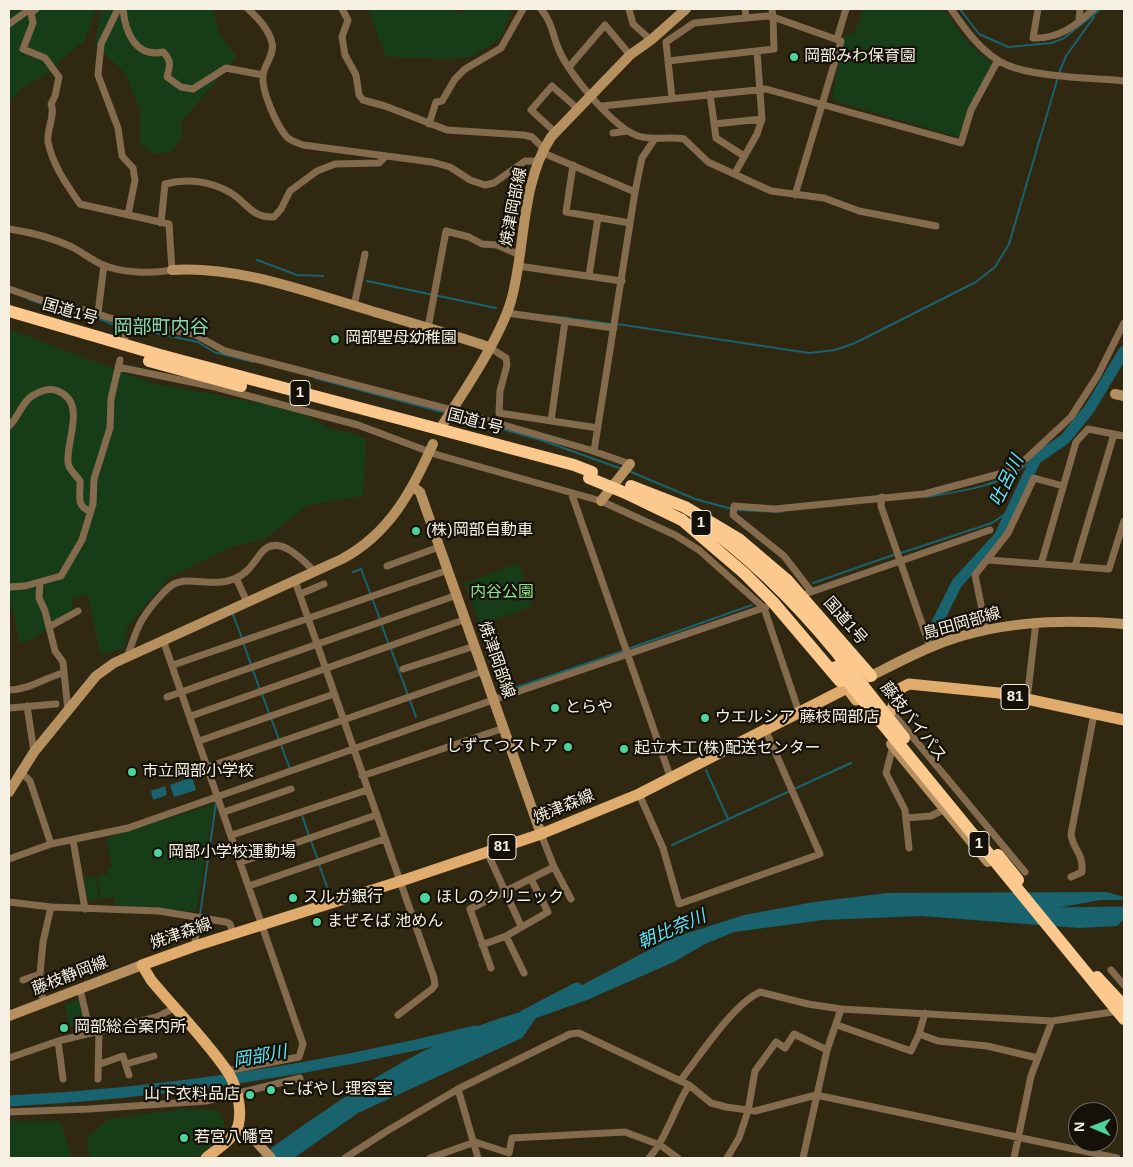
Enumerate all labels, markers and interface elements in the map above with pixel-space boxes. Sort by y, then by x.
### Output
place label: 岡部みわ保育園 [804,47,916,67]
marker: 岡部みわ保育園 [788,51,800,63]
street label: 焼津岡部線 [497,166,531,248]
street label: 国道1号 [40,295,100,329]
district label: 岡部町内谷 [114,317,208,339]
place label: 岡部聖母幼稚園 [345,329,457,349]
marker: 岡部聖母幼稚園 [329,333,341,345]
road number: 1 [290,380,310,406]
street label: 国道1号 [445,405,505,439]
water label: 吐呂川 [985,452,1029,510]
road number: 1 [691,510,711,536]
place label: (株)岡部自動車 [426,521,533,541]
marker: (株)岡部自動車 [410,525,422,537]
park label: 内谷公園 [470,583,534,603]
street label: 国道1号 [819,593,871,649]
street label: 島田岡部線 [921,604,1003,644]
street label: 焼津岡部線 [474,619,518,701]
street label: 藤枝バイパス [876,678,950,766]
road number: 81 [1001,684,1029,710]
place label: とらや [565,698,613,718]
marker: とらや [549,702,561,714]
place label: ウエルシア 藤枝岡部店 [715,708,879,728]
marker: ウエルシア 藤枝岡部店 [699,712,711,724]
place label: しずてつストア [446,737,558,757]
place label: 起立木工(株)配送センター [634,739,821,759]
marker: しずてつストア [562,741,574,753]
marker: 起立木工(株)配送センター [618,743,630,755]
place label: 市立岡部小学校 [142,762,254,782]
marker: 市立岡部小学校 [126,766,138,778]
street label: 焼津森線 [531,786,597,828]
road number: 1 [969,832,989,856]
road number: 81 [488,834,516,860]
place label: 岡部小学校運動場 [168,843,296,863]
marker: 岡部小学校運動場 [152,847,164,859]
place label: スルガ銀行 [303,888,383,908]
place label: ほしのクリニック [436,888,564,908]
marker: ほしのクリニック [418,891,432,905]
marker: スルガ銀行 [287,892,299,904]
water label: 朝比奈川 [635,906,709,954]
place label: まぜそば 池めん [327,912,443,932]
street label: 焼津森線 [148,915,214,953]
marker: まぜそば 池めん [311,916,323,928]
street label: 藤枝静岡線 [29,953,111,999]
place label: 岡部総合案内所 [74,1018,186,1038]
marker: 岡部総合案内所 [58,1022,70,1034]
water label: 岡部川 [232,1042,288,1072]
place label: こばやし理容室 [281,1080,393,1100]
marker: こばやし理容室 [265,1084,277,1096]
place label: 山下衣料品店 [144,1085,240,1105]
marker: 山下衣料品店 [244,1089,256,1101]
north arrow [1068,1102,1118,1152]
text: N [1071,1122,1087,1132]
place label: 若宮八幡宮 [194,1128,274,1148]
marker: 若宮八幡宮 [178,1132,190,1144]

